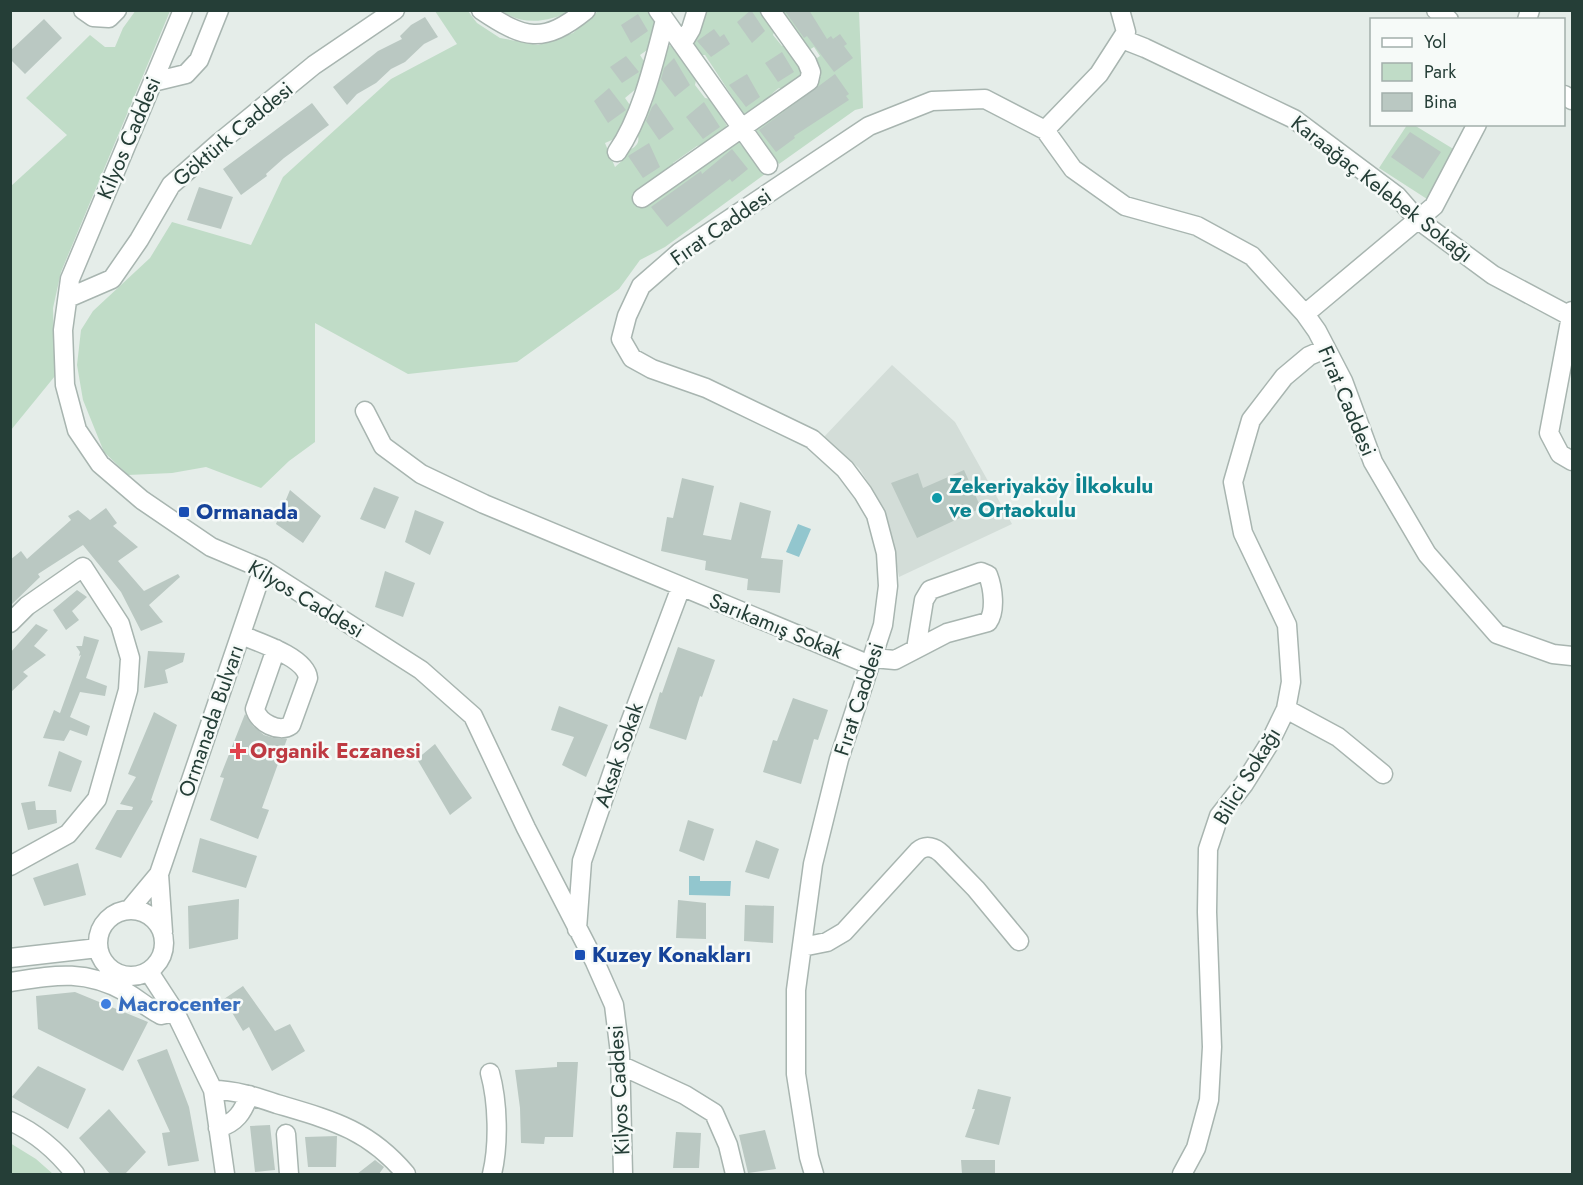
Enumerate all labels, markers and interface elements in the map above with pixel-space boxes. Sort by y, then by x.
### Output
legend [1370,18,1565,126]
text: Yol [1424,29,1446,55]
text: Park [1424,59,1456,85]
street label: Kilyos Caddesi [90,72,168,204]
street label: Göktürk Caddesi [166,75,300,193]
text: Bina [1424,89,1457,115]
street label: Karaağaç Kelebek Sokağı [1285,108,1479,270]
street label: Fırat Caddesi [664,181,778,273]
street label: Fırat Caddesi [1310,341,1384,461]
place label: Zekeriyaköy İlkokulu ve Ortaokulu [948,471,1153,525]
marker: Zekeriyaköy İlkokulu ve Ortaokulu [930,491,944,505]
place label: Ormanada [196,497,298,527]
marker: Ormanada [177,505,191,519]
street label: Kilyos Caddesi [242,553,370,645]
street label: Sarıkamış Sokak [705,586,848,667]
street label: Fırat Caddesi [827,639,891,759]
street label: Ormanada Bulvarı [171,641,251,801]
street label: Aksak Sokak [587,698,651,811]
street label: Bilici Sokağı [1206,722,1288,830]
place label: Organik Eczanesi [250,736,421,766]
marker: Organik Eczanesi [231,744,245,758]
place label: Kuzey Konakları [592,940,751,970]
marker: Kuzey Konakları [573,948,587,962]
place label: Macrocenter [118,989,241,1019]
marker: Macrocenter [99,997,113,1011]
street label: Kilyos Caddesi [601,1024,637,1156]

